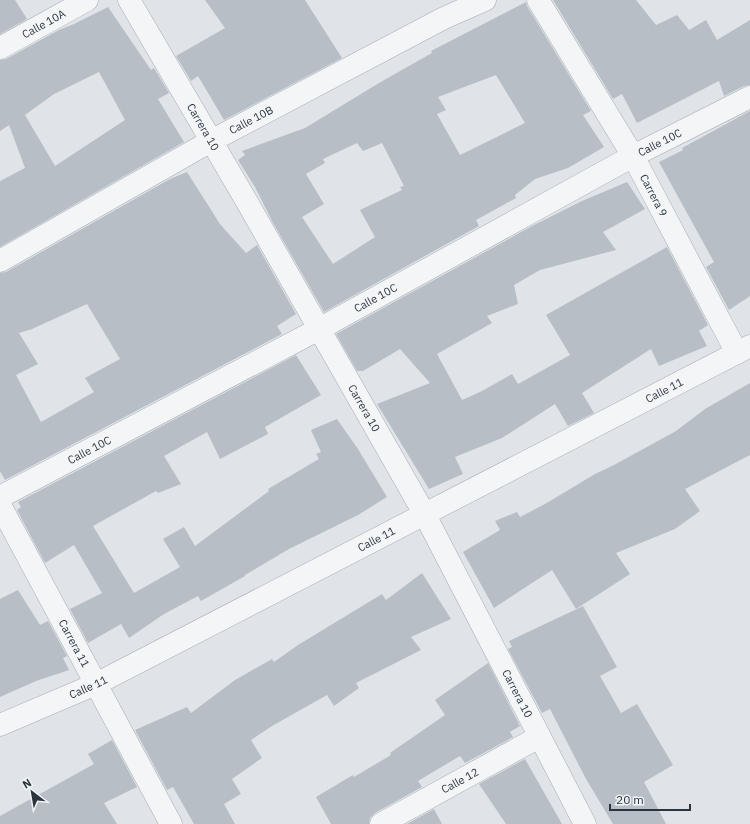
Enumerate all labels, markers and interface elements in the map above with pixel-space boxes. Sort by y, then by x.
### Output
street label: Calle 10A [20,6,68,41]
street label: Carrera 10 [184,101,222,153]
street label: Calle 10B [227,103,275,137]
street label: Calle 10C [635,126,684,159]
street label: Carrera 9 [637,172,671,219]
street label: Calle 10C [351,280,400,315]
street label: Calle 11 [643,375,686,406]
street label: Carrera 10 [345,382,383,434]
street label: Calle 10C [65,433,114,467]
street label: Calle 11 [355,523,398,555]
street label: Carrera 11 [56,617,93,670]
street label: Carrera 10 [499,667,536,720]
street label: Calle 11 [67,672,110,702]
street label: Calle 12 [439,765,481,796]
north arrow [12,772,52,812]
text: N [20,775,34,791]
scale bar [610,786,690,812]
text: 20 m [616,792,644,807]

